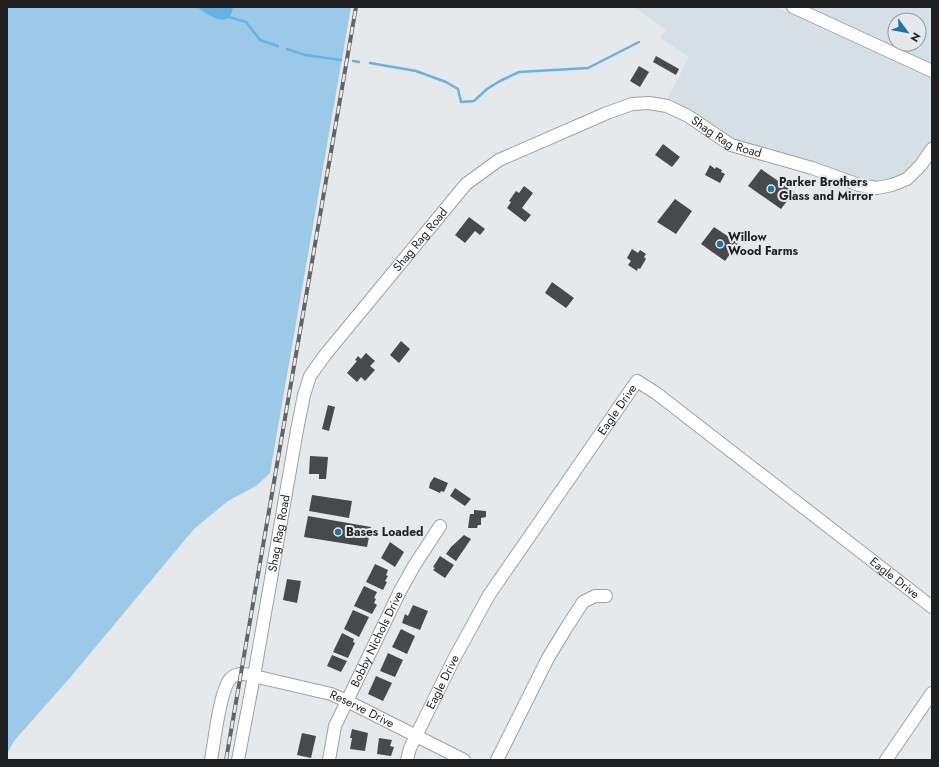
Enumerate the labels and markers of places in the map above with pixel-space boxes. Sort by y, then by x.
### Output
place label: Parker Brothers Glass and Mirror [779,173,873,205]
marker: Parker Brothers Glass and Mirror [766,184,776,194]
place label: Willow Wood Farms [728,228,799,260]
marker: Willow Wood Farms [715,239,725,249]
place label: Bases Loaded [346,523,423,541]
marker: Bases Loaded [333,527,343,537]

